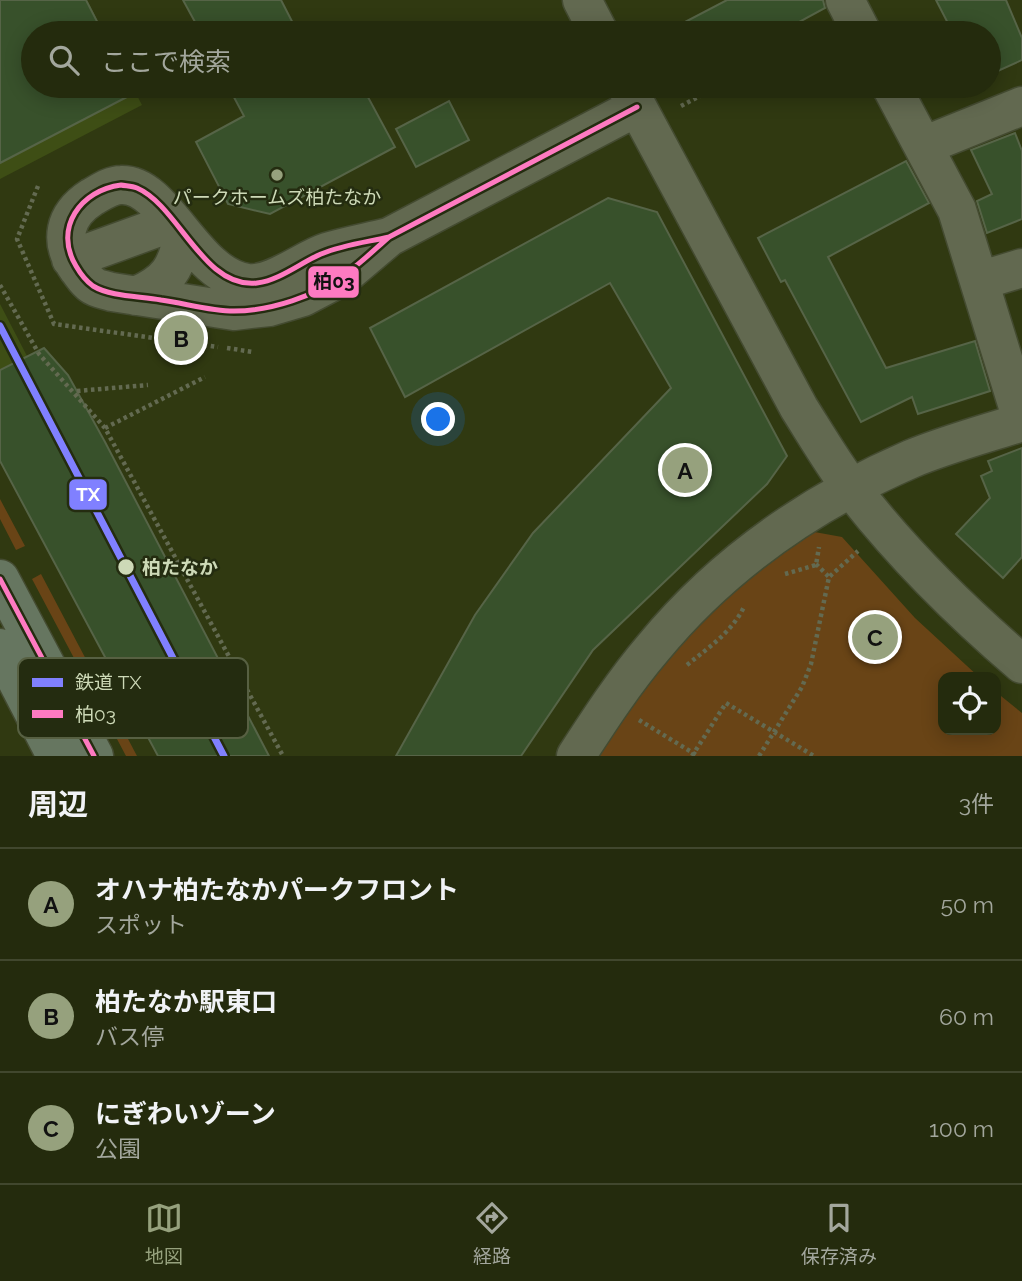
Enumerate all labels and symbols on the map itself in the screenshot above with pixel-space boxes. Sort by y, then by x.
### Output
marker: パークホームズ柏たなか [269,167,285,183]
place label: パークホームズ柏たなか [173,186,381,208]
line badge: 柏03 [307,265,360,299]
text: 柏03 [313,270,355,292]
pin: B [158,312,204,364]
your location [421,402,455,436]
pin: A [662,444,708,496]
line badge: TX [68,478,108,511]
text: TX [76,483,101,505]
place label: 柏たなか [142,556,218,578]
marker: 柏たなか [116,557,136,577]
pin: C [852,611,898,663]
legend [18,658,248,738]
text: 鉄道 TX [75,671,141,693]
text: 柏03 [75,703,116,725]

